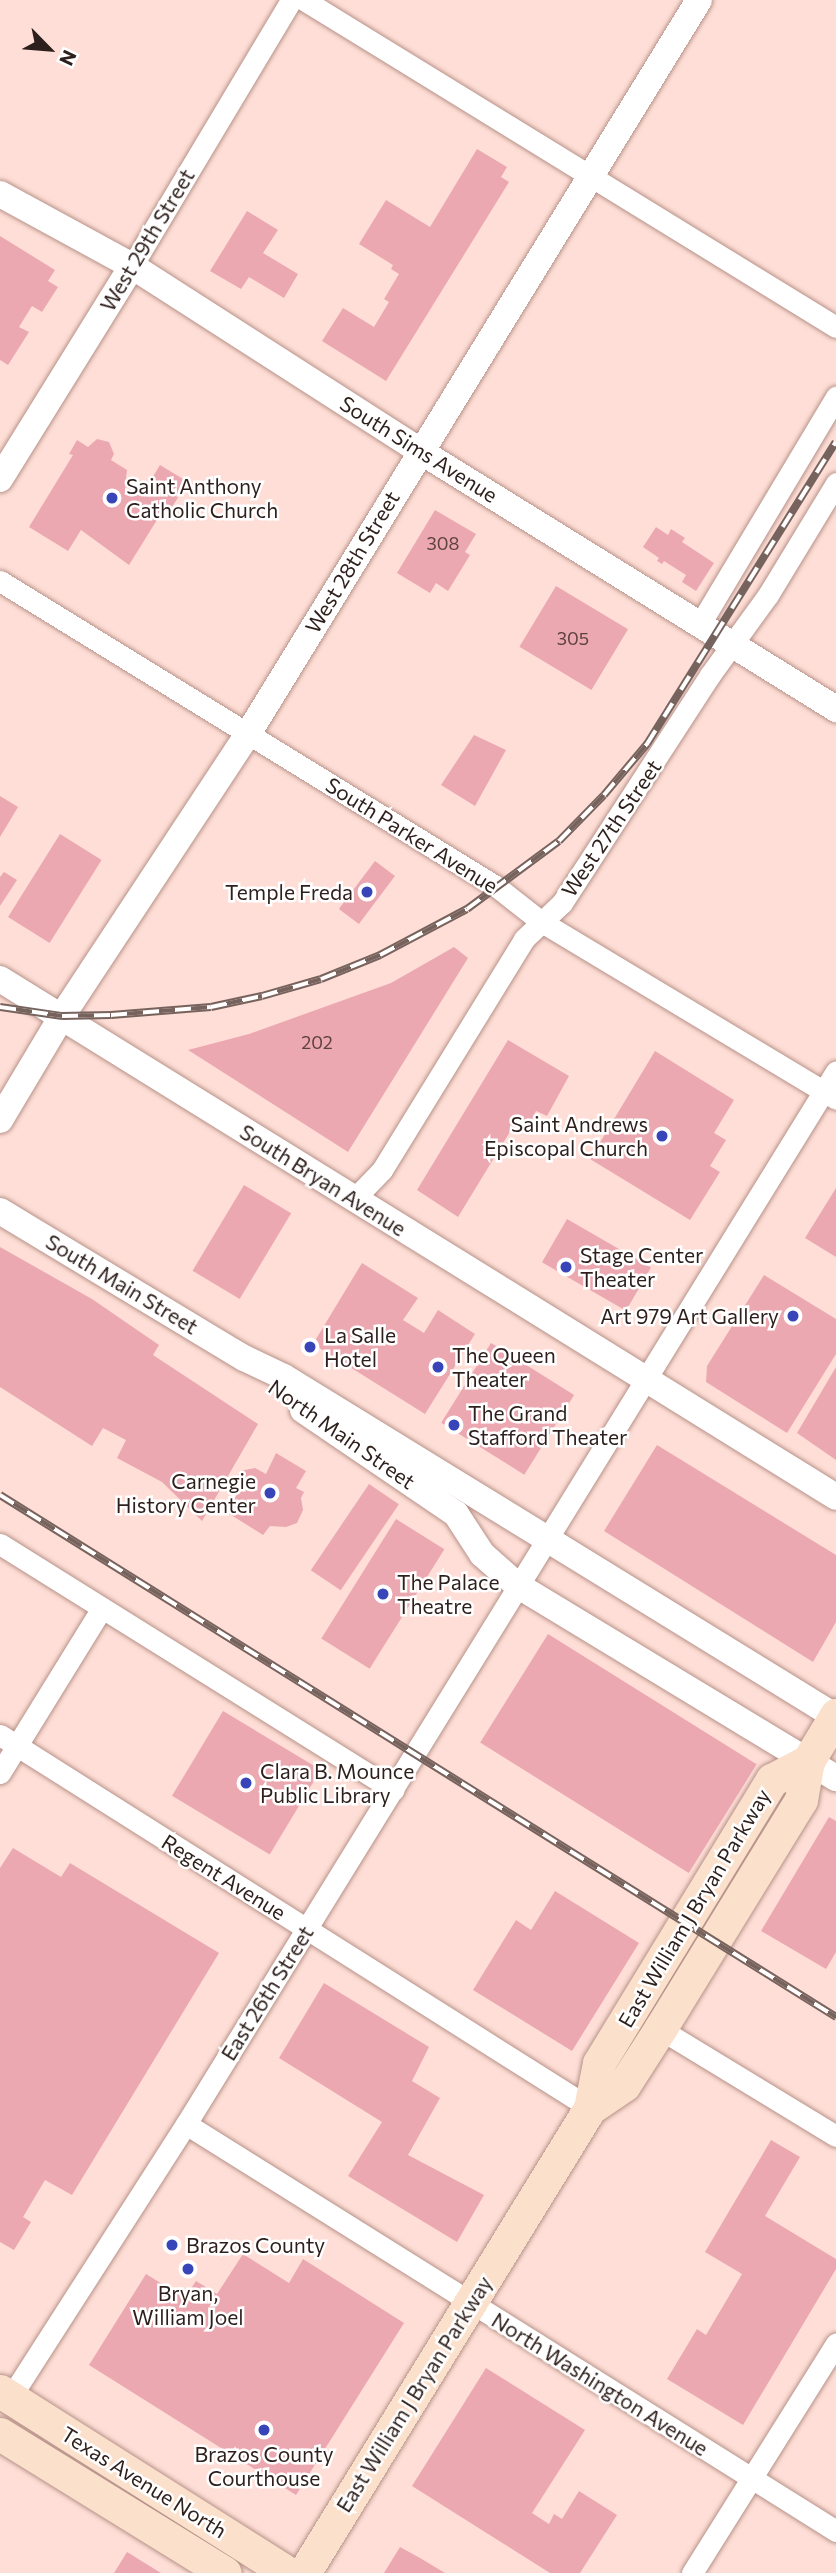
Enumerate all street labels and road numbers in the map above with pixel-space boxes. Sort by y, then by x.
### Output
street label: West 29th Street [95,164,199,316]
street label: South Sims Avenue [336,390,502,508]
street label: West 28th Street [300,486,404,638]
street label: West 27th Street [556,755,666,901]
street label: South Parker Avenue [321,772,503,898]
street label: South Bryan Avenue [235,1119,411,1241]
street label: South Main Street [41,1229,203,1339]
street label: North Main Street [264,1374,420,1494]
street label: East William J Bryan Parkway [613,1784,775,2032]
street label: Regent Avenue [157,1829,291,1925]
street label: East 26th Street [216,1921,318,2065]
street label: East William J Bryan Parkway [331,2271,497,2517]
street label: North Washington Avenue [487,2307,713,2461]
street label: Texas Avenue North [57,2421,231,2543]

